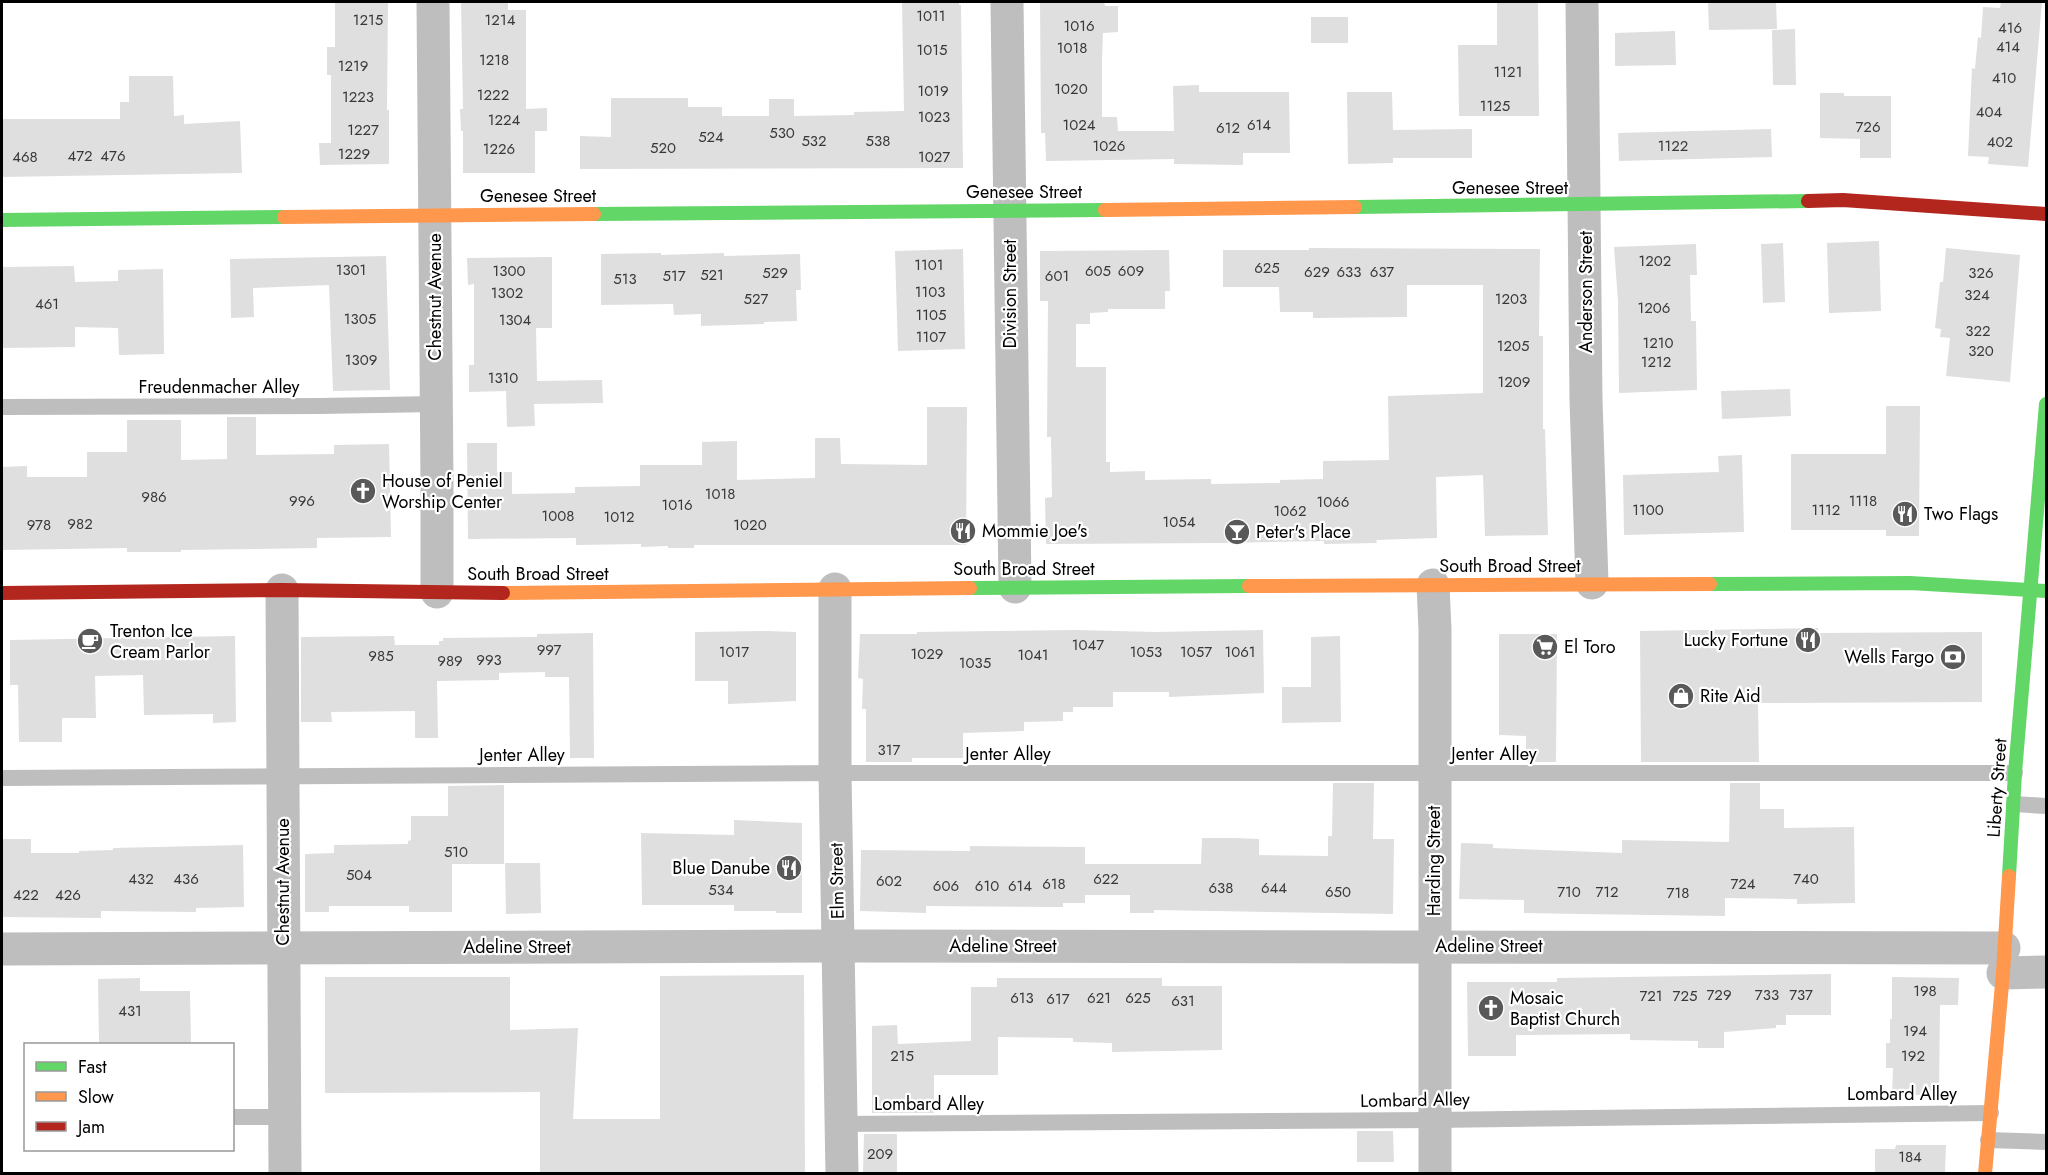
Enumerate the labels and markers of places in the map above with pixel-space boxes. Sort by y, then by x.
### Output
place label: House of Peniel Worship Center [382,468,503,515]
church icon: House of Peniel Worship Center [348,476,378,506]
restaurant icon: Two Flags [1890,499,1920,529]
place label: Two Flags [1924,501,1998,527]
restaurant icon: Mommie Joe's [948,516,978,546]
bar icon: Peter's Place [1222,517,1252,547]
place label: Mommie Joe's [982,518,1087,544]
place label: Peter's Place [1256,519,1351,545]
place label: Trenton Ice Cream Parlor [110,618,211,665]
restaurant icon: Lucky Fortune [1793,625,1823,655]
cafe icon: Trenton Ice Cream Parlor [75,626,105,656]
place label: Lucky Fortune [1684,627,1788,653]
supermarket icon: El Toro [1530,632,1560,662]
place label: El Toro [1564,634,1616,660]
bank icon: Wells Fargo [1938,642,1968,672]
place label: Wells Fargo [1844,644,1934,670]
shop icon: Rite Aid [1666,681,1696,711]
place label: Rite Aid [1700,683,1761,709]
restaurant icon: Blue Danube [774,853,804,883]
place label: Blue Danube [672,855,770,881]
place label: Mosaic Baptist Church [1510,985,1620,1032]
church icon: Mosaic Baptist Church [1476,993,1506,1023]

